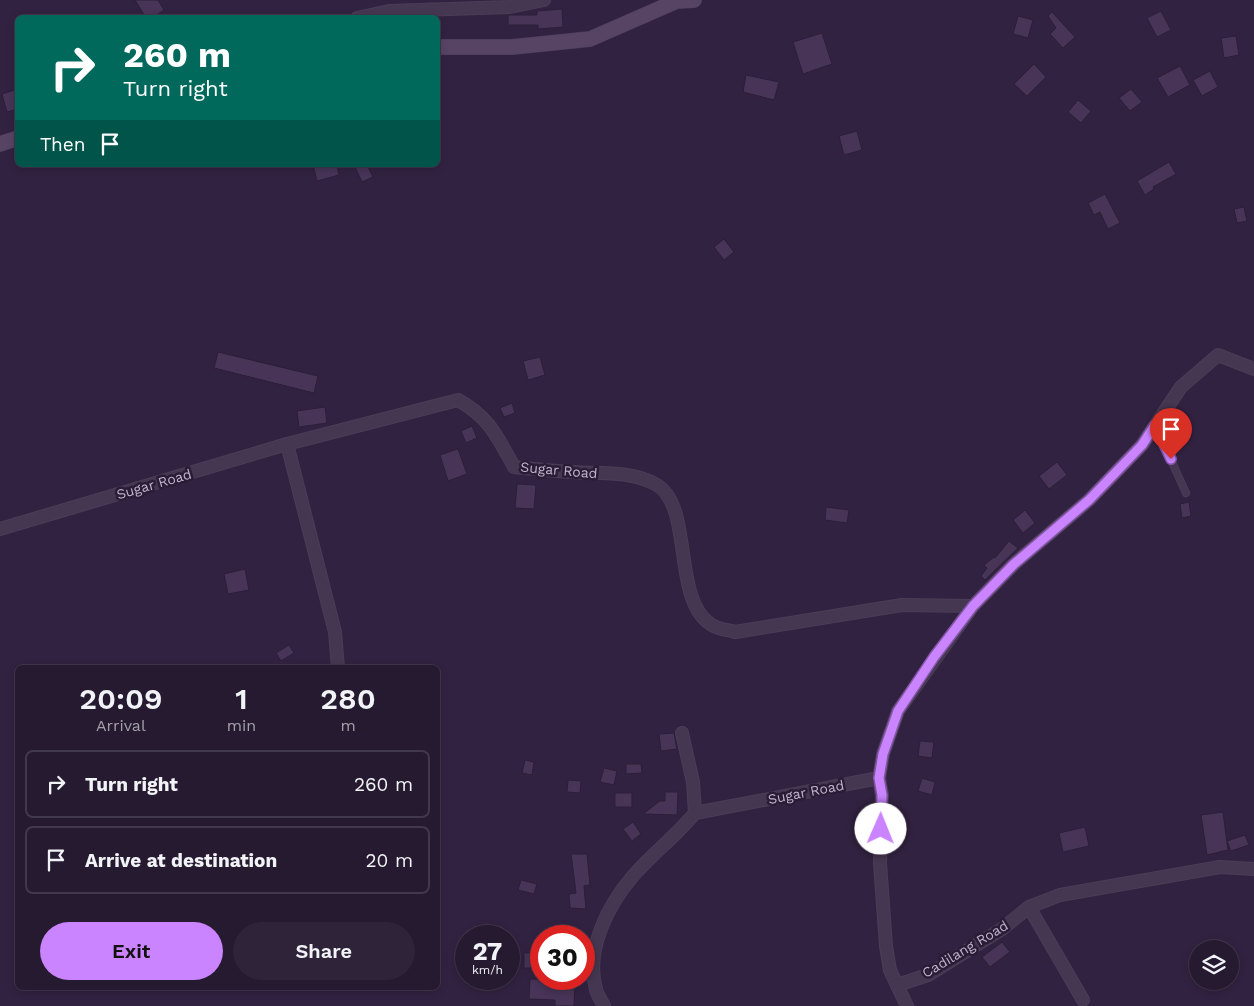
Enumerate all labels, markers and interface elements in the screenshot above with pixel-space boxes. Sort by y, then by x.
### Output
text: 260 m [123,34,231,76]
icon: right [40,35,105,100]
text: Turn right [123,76,228,101]
icon: arrive [96,130,124,158]
text: Then [40,133,86,156]
pin [1150,408,1192,459]
icon: arrive [1157,415,1185,443]
street label: Sugar Road [520,459,598,481]
street label: Sugar Road [115,466,193,502]
text: 20:09 [79,681,163,716]
text: 1 [235,681,248,716]
text: 280 [320,681,376,716]
text: Arrival [96,716,146,735]
text: min [227,716,256,735]
text: m [340,716,356,735]
icon: right [42,770,70,798]
text: Turn right [85,773,178,796]
text: 260 m [354,773,413,796]
street label: Sugar Road [767,777,845,807]
position arrow [854,802,906,854]
icon: arrive [42,846,70,874]
text: Arrive at destination [85,849,277,872]
text: 20 m [366,849,413,872]
street label: Cadilang Road [919,917,1011,981]
button: Exit [40,922,223,980]
button: Share [233,922,415,980]
speed limit sign: 30 [530,925,595,990]
text: 27 [473,937,502,966]
map controls [1189,940,1239,990]
button: layers [1189,940,1239,990]
text: km/h [472,963,503,977]

